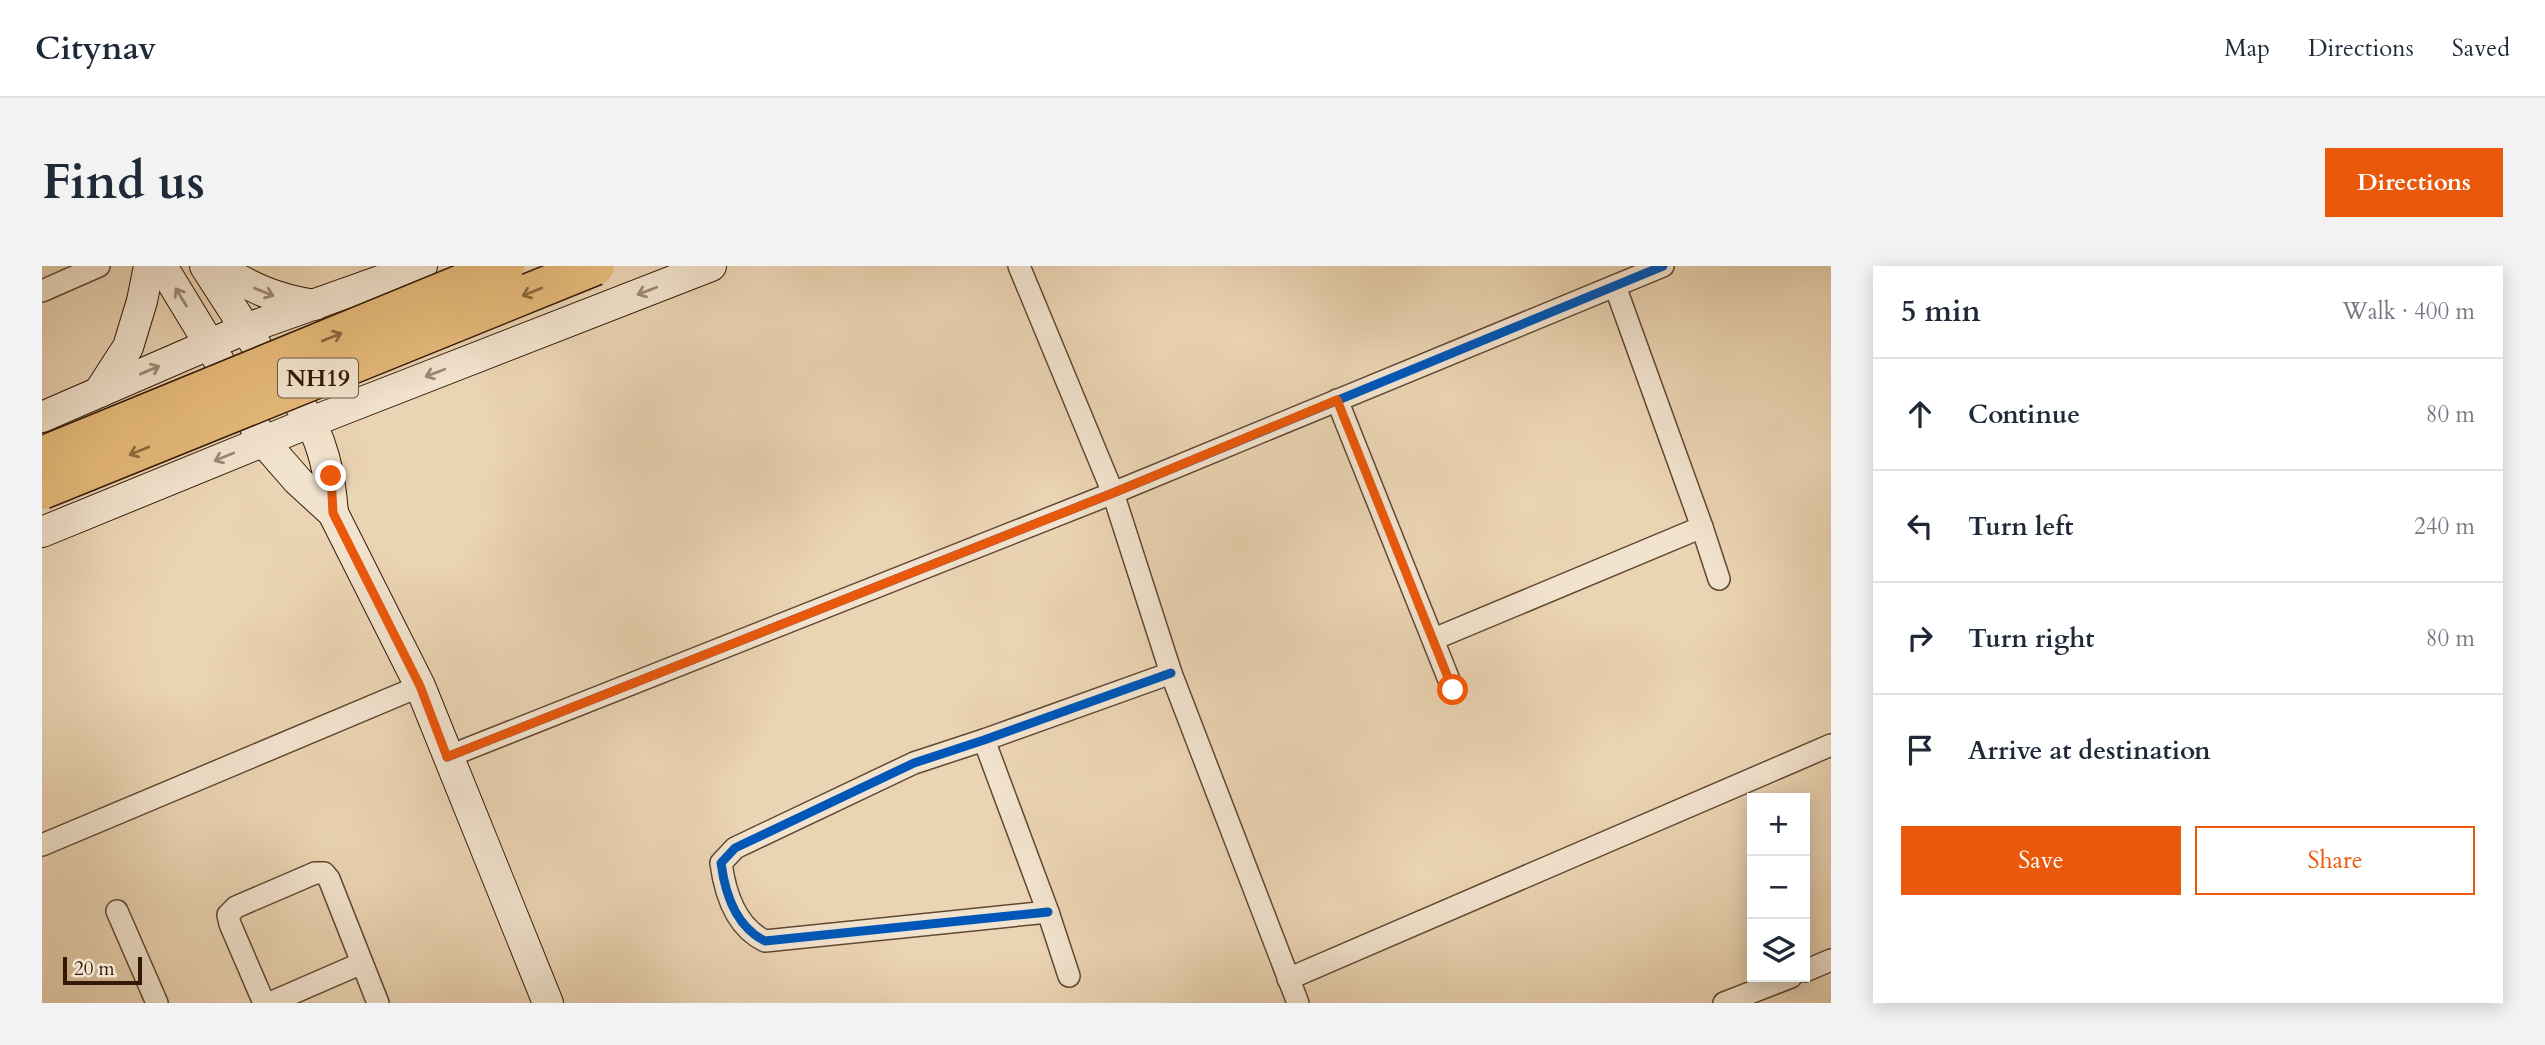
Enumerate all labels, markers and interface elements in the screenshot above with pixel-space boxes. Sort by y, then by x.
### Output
text: Citynav [35,26,156,71]
text: Map [2224,32,2270,65]
text: Directions [2308,32,2414,65]
text: Saved [2452,32,2510,65]
button: Directions [2325,148,2503,217]
text: Find us [42,149,205,216]
one-way arrow [521,286,543,299]
one-way arrow [637,286,659,299]
one-way arrow [173,287,187,307]
one-way arrow [252,287,274,300]
text: 5 min [1901,291,1981,332]
text: Walk · 400 m [2342,296,2475,327]
one-way arrow [320,330,342,343]
road number: NH19 [278,358,358,398]
one-way arrow [138,363,160,376]
one-way arrow [425,368,447,381]
icon: ahead [1901,395,1939,433]
text: Continue [1968,397,2080,432]
text: 80 m [2426,399,2475,430]
one-way arrow [129,445,150,458]
one-way arrow [214,451,235,464]
route end [315,460,346,491]
icon: left [1901,507,1939,545]
text: Turn left [1968,509,2073,544]
text: 240 m [2414,511,2475,542]
icon: right [1901,619,1939,657]
text: Turn right [1968,621,2095,656]
text: 80 m [2426,623,2475,654]
route start [1437,674,1468,705]
icon: arrive [1901,731,1939,769]
text: Arrive at destination [1968,733,2211,768]
map controls [1747,793,1810,982]
button: + [1747,793,1810,856]
button: Save [1901,826,2181,895]
button: Share [2195,826,2475,895]
button: − [1747,856,1810,919]
button: layers [1747,919,1810,982]
scale bar [63,954,142,986]
text: 20 m [74,956,115,982]

